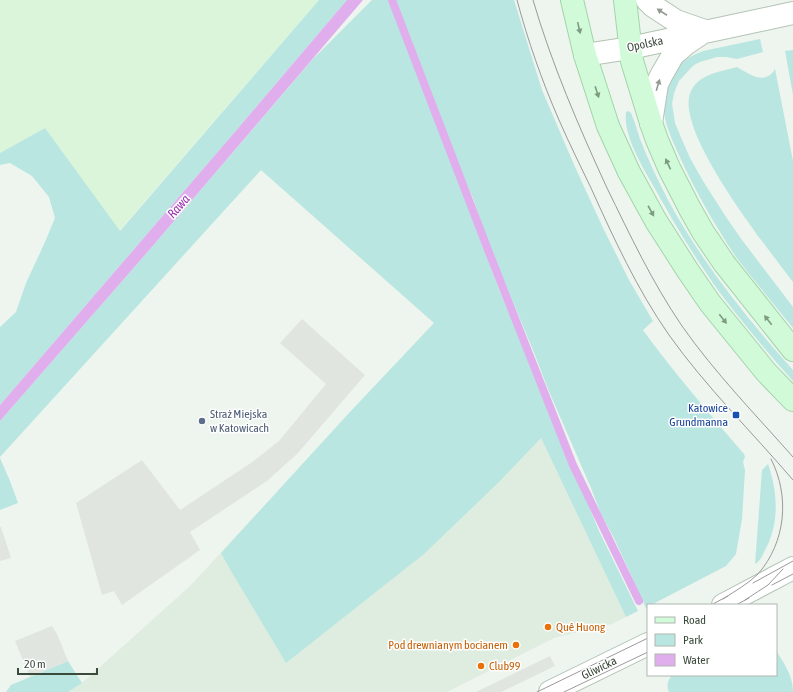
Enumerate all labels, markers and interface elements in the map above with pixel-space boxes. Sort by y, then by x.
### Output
one-way arrow [657,8,667,16]
one-way arrow [576,22,582,34]
street label: Opolska [626,33,664,55]
one-way arrow [655,78,661,90]
one-way arrow [595,87,601,99]
one-way arrow [665,159,671,170]
water label: Rawa [164,192,193,221]
one-way arrow [647,205,654,217]
one-way arrow [718,313,727,324]
one-way arrow [764,315,773,326]
place label: Katowice Grundmanna [669,401,728,429]
place label: Straż Miejska w Katowicach [210,407,269,435]
marker: Katowice Grundmanna [731,410,741,420]
marker: Straż Miejska w Katowicach [197,416,207,426]
legend [647,604,777,676]
text: Road [683,613,706,627]
place label: Quê Huong [556,620,606,634]
marker: Quê Huong [543,622,553,632]
text: Park [683,633,704,647]
place label: Pod drewnianym bocianem [388,638,508,652]
marker: Pod drewnianym bocianem [511,640,521,650]
scale bar [18,650,97,676]
street label: Gliwicka [579,653,619,683]
text: Water [683,653,710,667]
text: 20 m [24,657,46,671]
place label: Club99 [489,659,521,673]
marker: Club99 [476,661,486,671]

